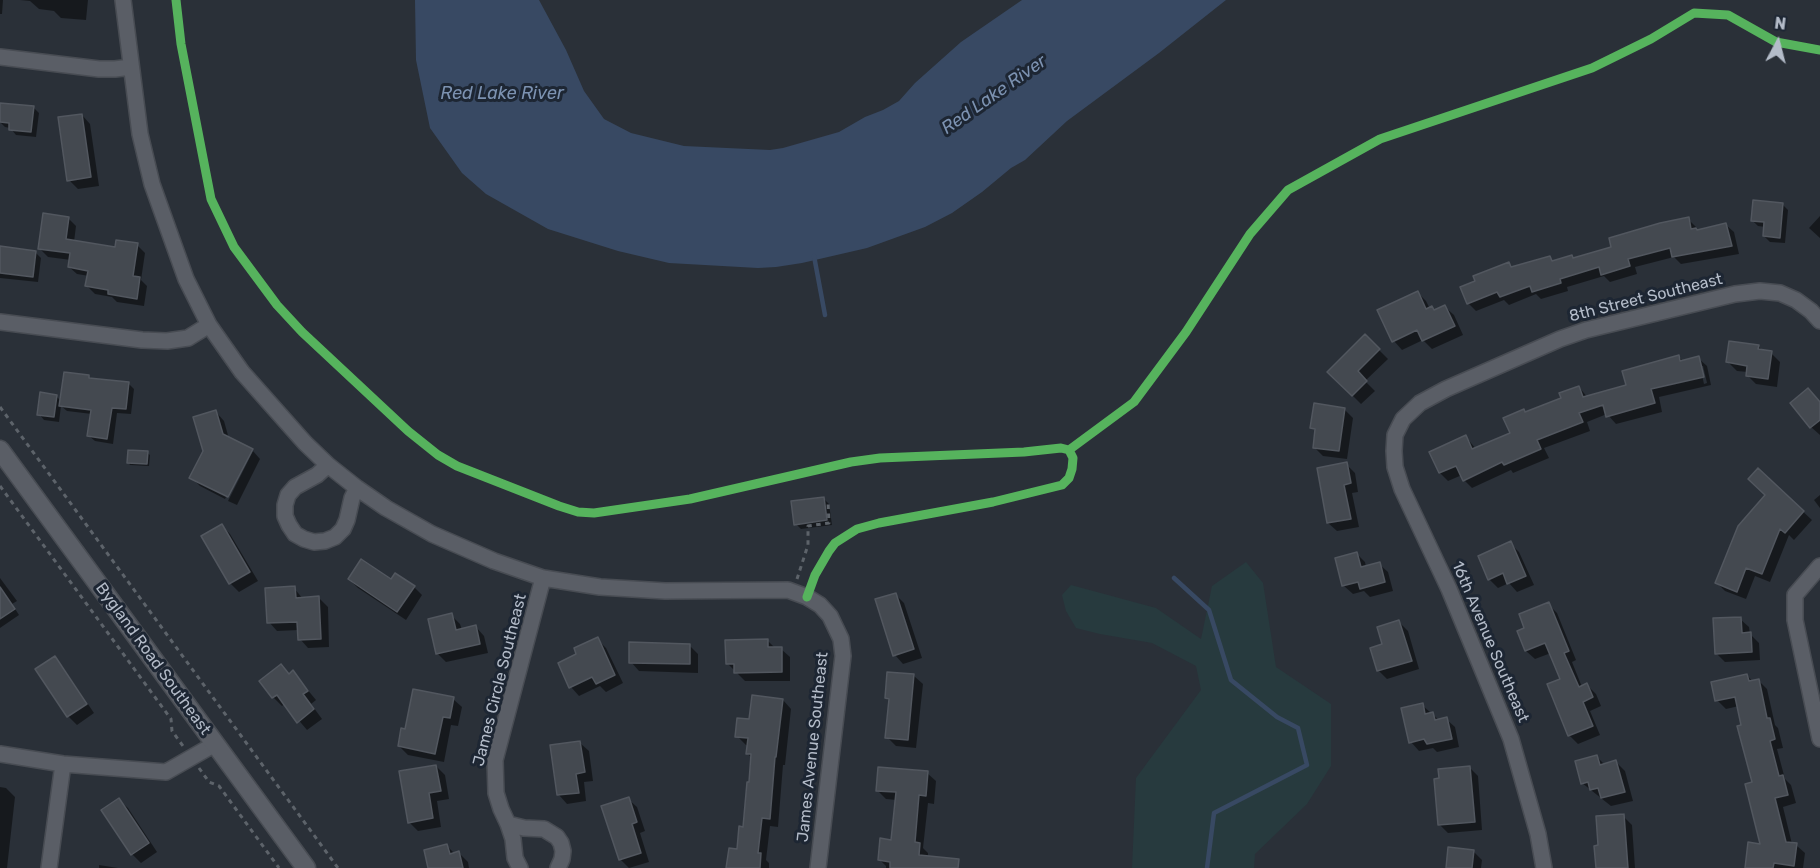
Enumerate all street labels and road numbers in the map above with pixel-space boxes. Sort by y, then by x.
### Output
street label: 8th Street Southeast [1567,270,1725,326]
street label: 16th Avenue Southeast [1447,558,1533,726]
street label: Bygland Road Southeast [91,579,215,739]
street label: James Circle Southeast [469,592,531,768]
street label: James Avenue Southeast [793,651,833,843]

